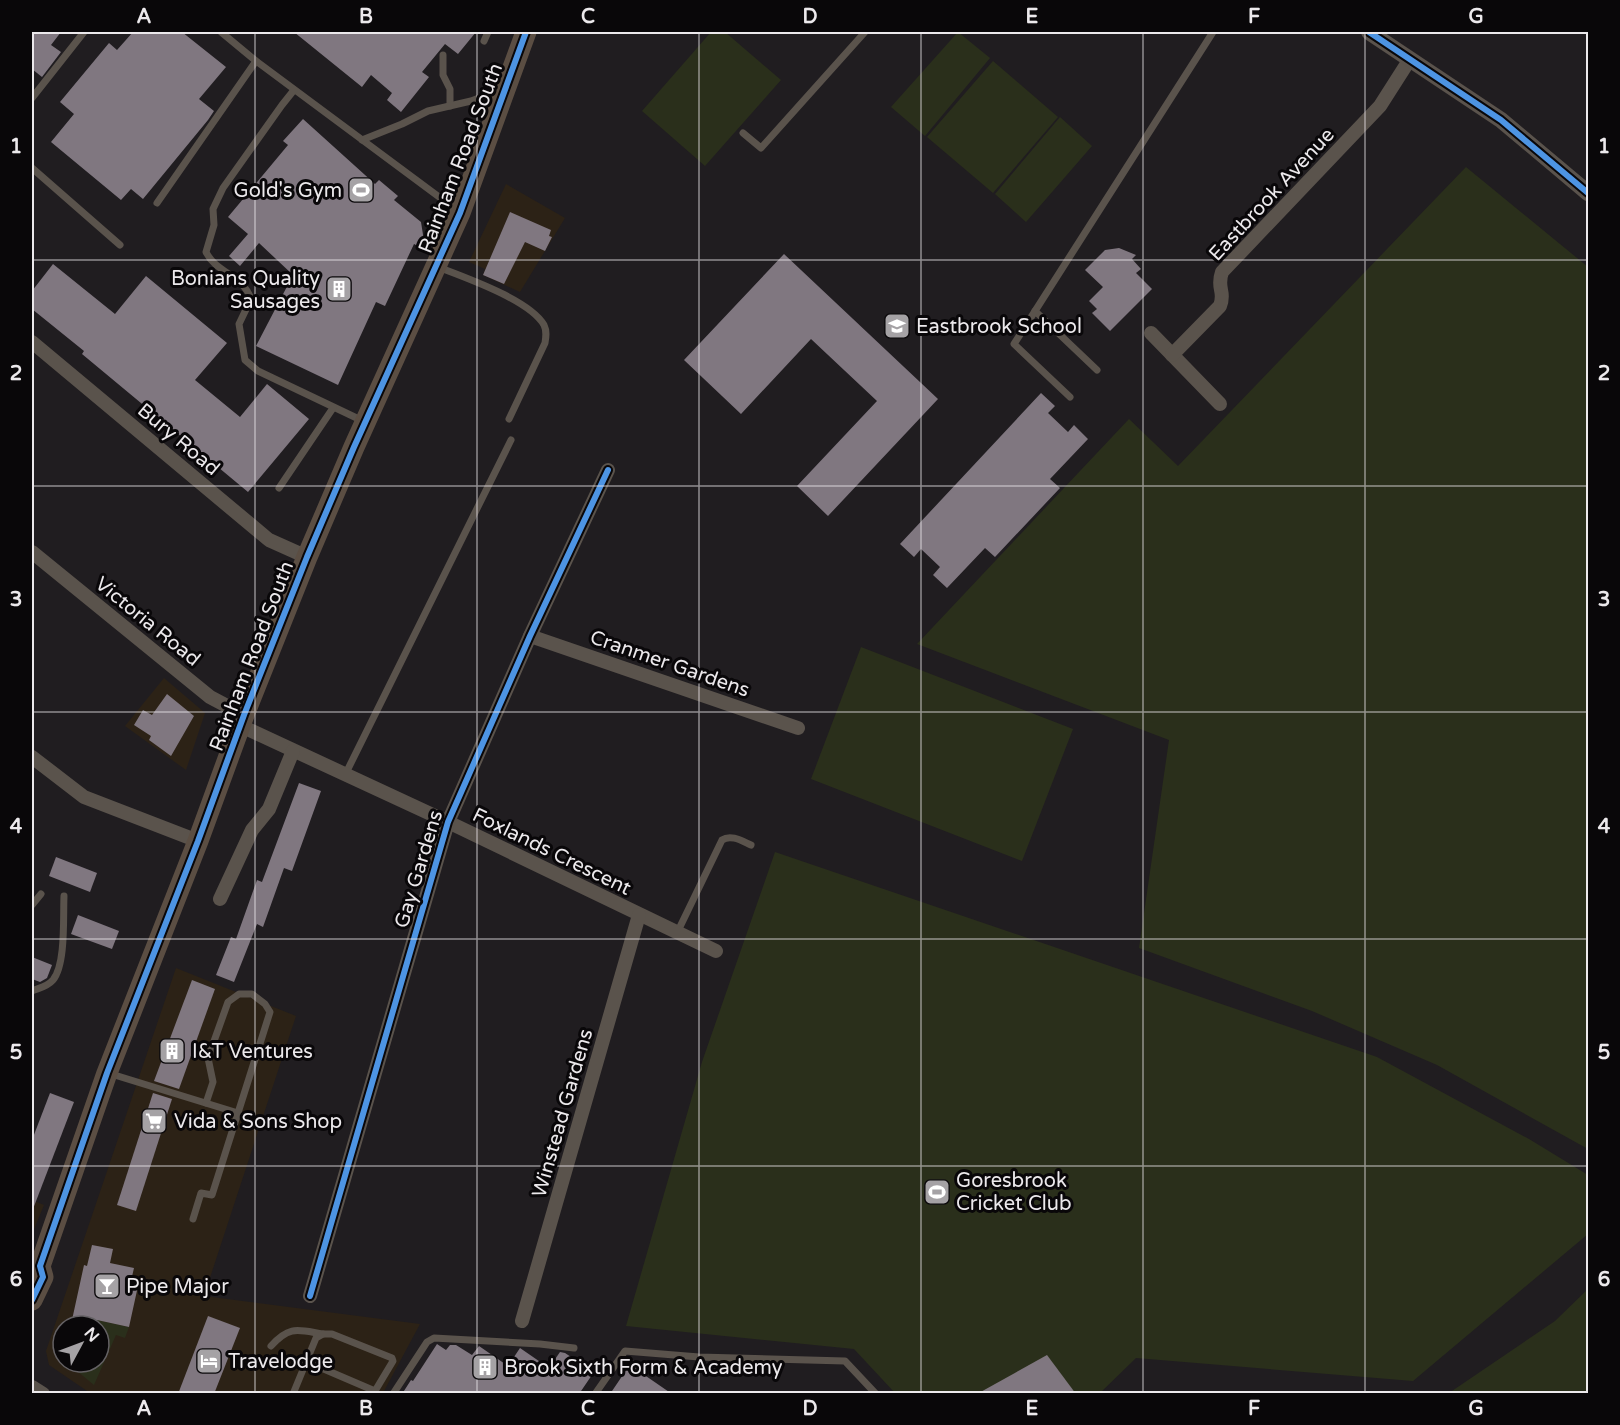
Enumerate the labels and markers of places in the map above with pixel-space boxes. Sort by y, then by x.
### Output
sports icon: Gold's Gym [346,175,376,205]
place label: Gold's Gym [234,179,342,203]
place label: Bonians Quality Sausages [171,267,320,314]
building icon: Bonians Quality Sausages [324,274,354,304]
school or university icon: Eastbrook School [882,311,912,341]
place label: Eastbrook School [916,315,1082,339]
building icon: I&T Ventures [157,1036,187,1066]
place label: I&T Ventures [192,1040,313,1064]
supermarket icon: Vida & Sons Shop [139,1106,169,1136]
place label: Vida & Sons Shop [174,1110,342,1134]
place label: Goresbrook Cricket Club [956,1169,1072,1216]
sports icon: Goresbrook Cricket Club [922,1177,952,1207]
bar icon: Pipe Major [92,1271,122,1301]
place label: Pipe Major [126,1275,229,1299]
hotel icon: Travelodge [194,1346,224,1376]
place label: Travelodge [228,1350,333,1374]
building icon: Brook Sixth Form & Academy [470,1352,500,1382]
place label: Brook Sixth Form & Academy [504,1356,783,1380]

